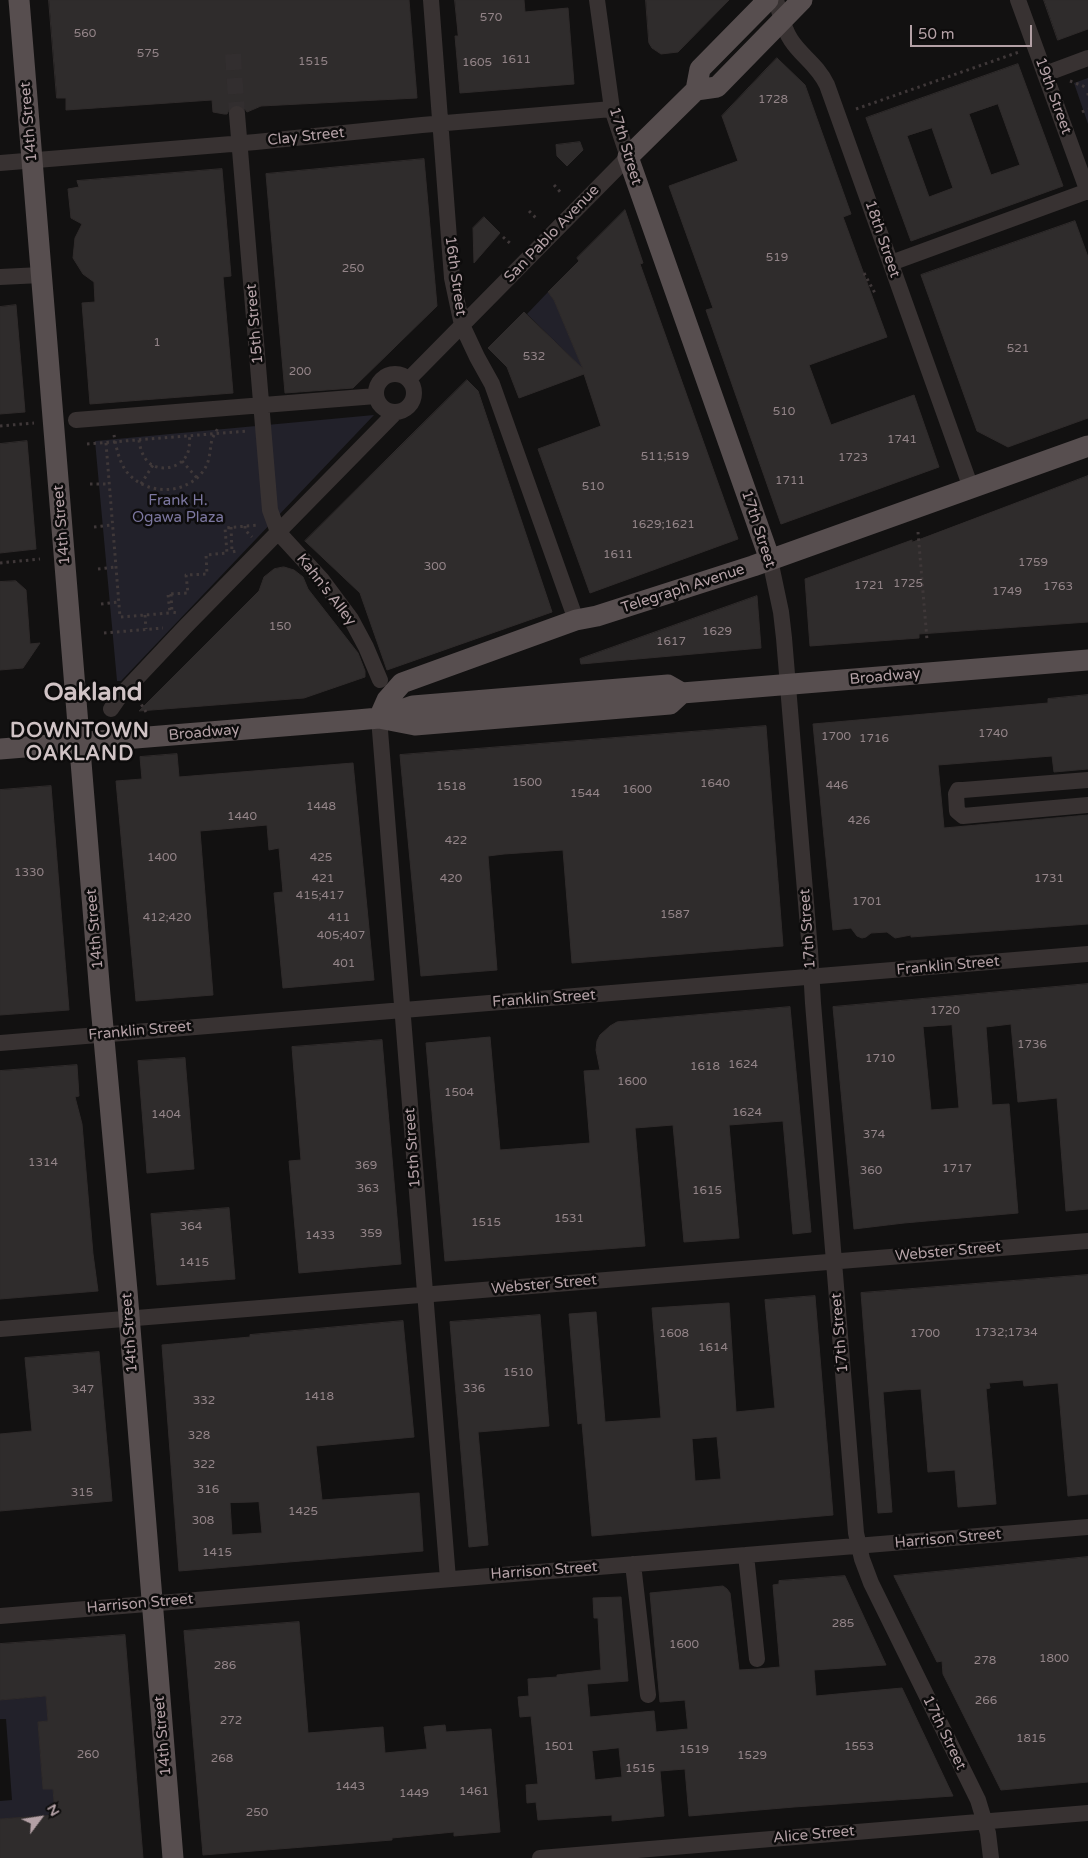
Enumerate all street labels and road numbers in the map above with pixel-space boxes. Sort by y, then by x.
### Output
street label: 19th Street [1031,55,1075,137]
street label: 14th Street [17,81,41,163]
street label: 17th Street [605,105,645,187]
street label: Clay Street [267,124,345,150]
street label: San Pablo Avenue [501,181,603,287]
street label: 18th Street [860,198,904,280]
street label: 16th Street [440,235,470,317]
street label: 15th Street [243,283,267,365]
street label: 14th Street [50,484,74,566]
street label: 17th Street [737,488,779,570]
street label: Kahn's Alley [292,550,360,630]
street label: Telegraph Avenue [619,561,747,617]
street label: Broadway [849,665,921,689]
street label: Broadway [168,721,240,745]
street label: 14th Street [83,888,107,970]
street label: 17th Street [796,888,820,970]
street label: Franklin Street [896,953,1000,979]
street label: Franklin Street [492,986,596,1012]
street label: Franklin Street [88,1018,192,1044]
street label: 15th Street [401,1107,425,1189]
street label: Webster Street [894,1238,1002,1266]
street label: Webster Street [490,1271,598,1299]
street label: 14th Street [118,1292,142,1374]
street label: 17th Street [828,1292,852,1374]
street label: Harrison Street [894,1525,1002,1553]
street label: Harrison Street [490,1558,598,1584]
street label: Harrison Street [86,1590,194,1618]
street label: 17th Street [918,1693,970,1773]
street label: 14th Street [151,1695,175,1777]
street label: Alice Street [772,1822,856,1848]

